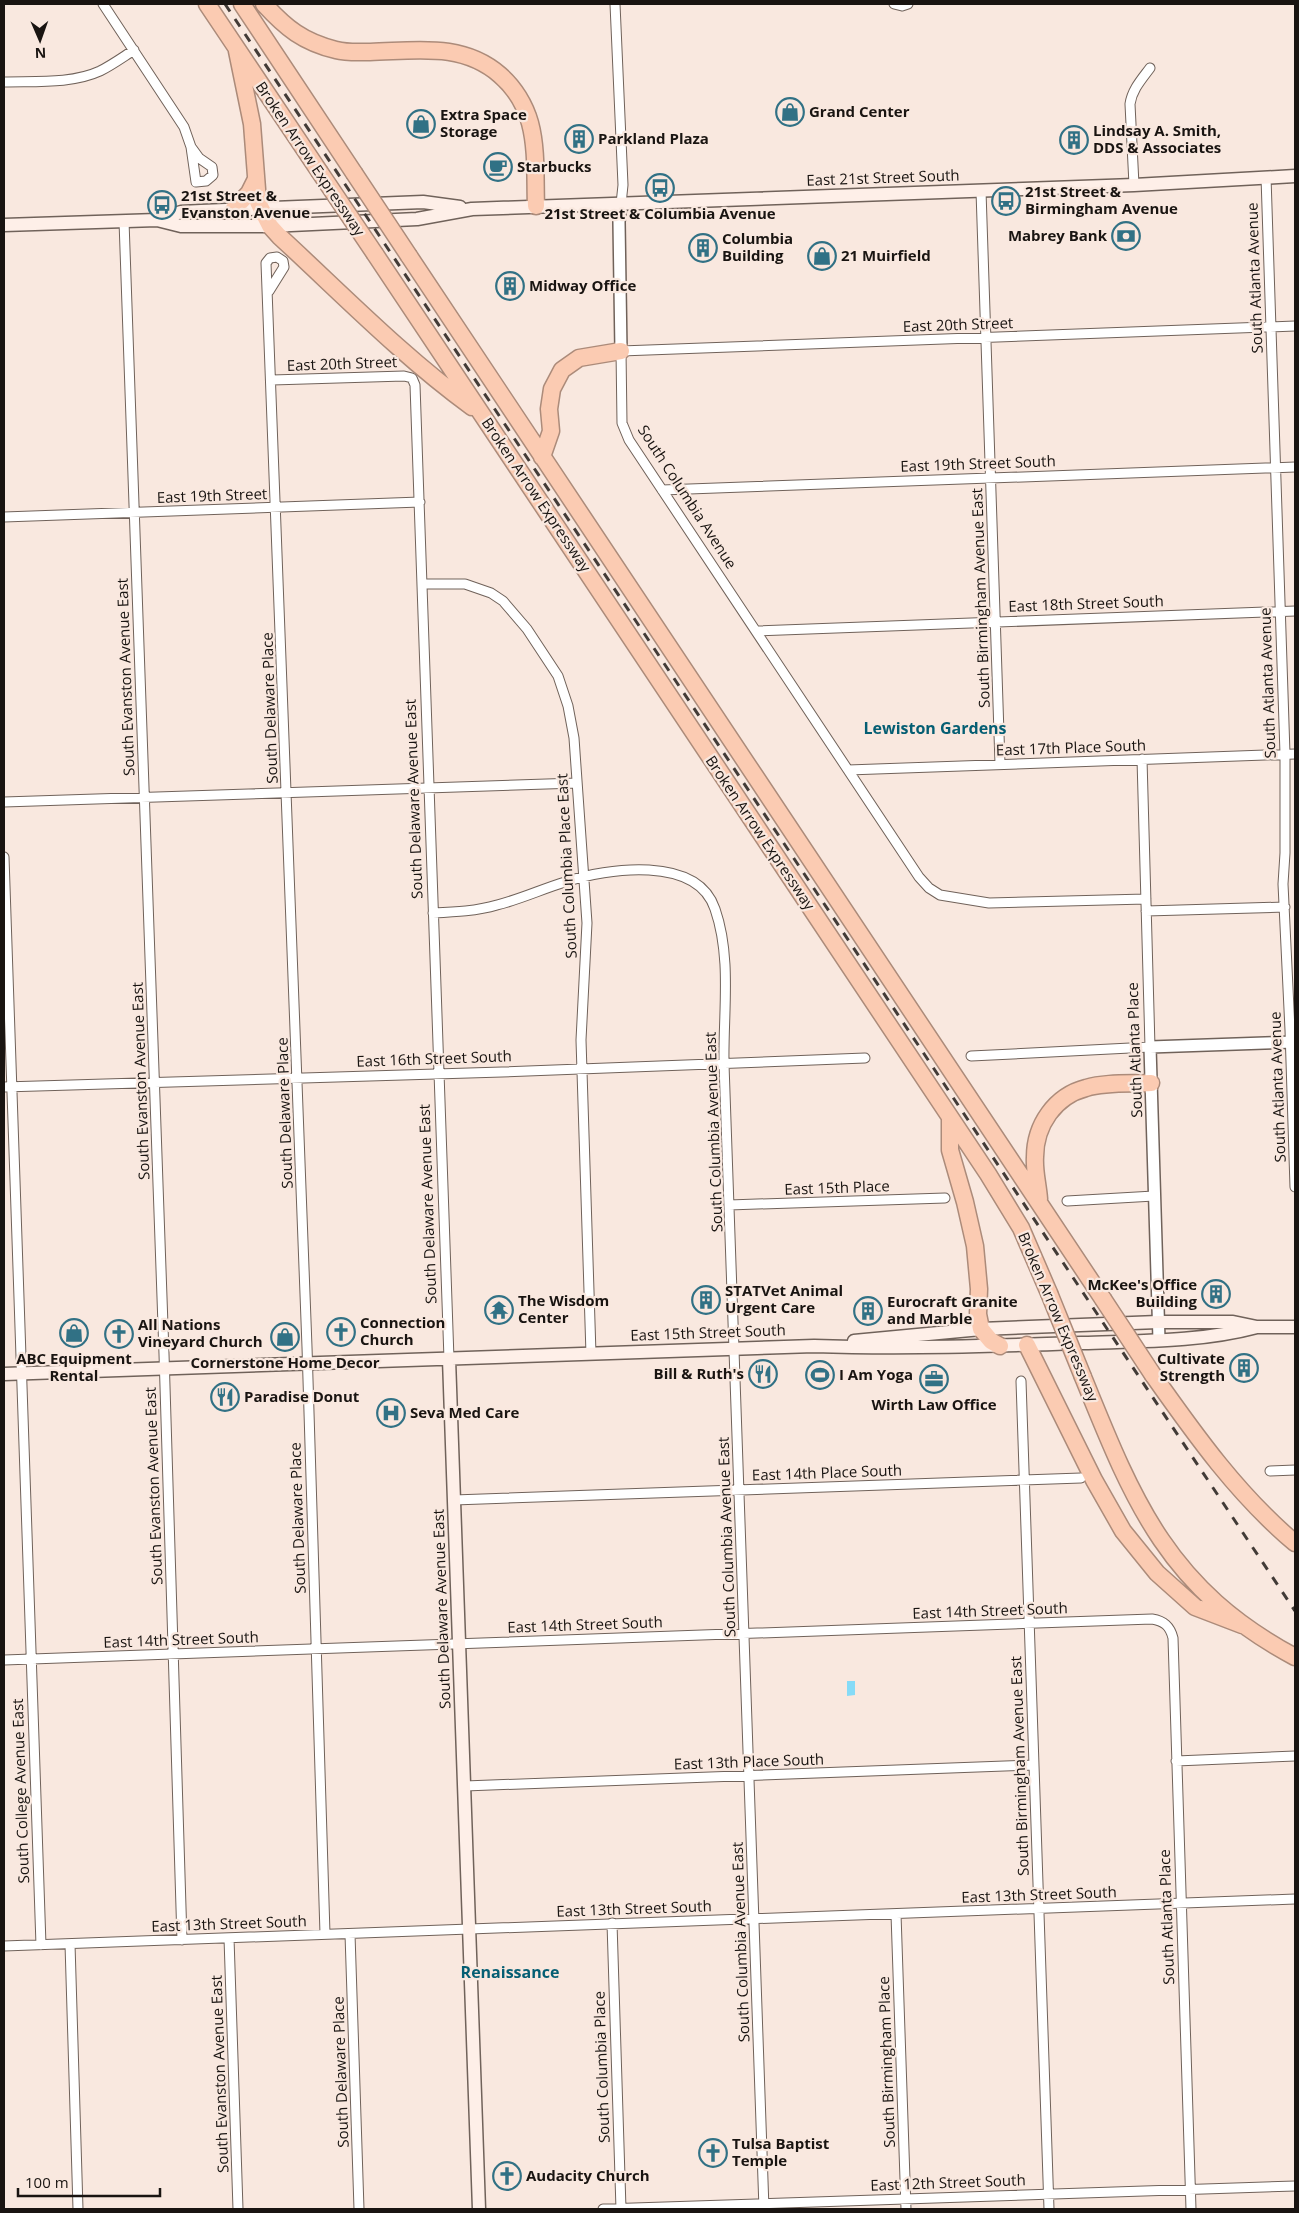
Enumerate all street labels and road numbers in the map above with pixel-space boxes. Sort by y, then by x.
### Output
street label: Broken Arrow Expressway [252,77,370,240]
street label: East 21st Street South [806,164,960,190]
street label: South Atlanta Avenue [1241,202,1267,354]
street label: East 20th Street [902,312,1014,336]
street label: East 20th Street [286,351,398,375]
street label: Broken Arrow Expressway [478,413,596,576]
street label: South Columbia Avenue [634,421,742,572]
street label: East 19th Street South [900,450,1056,476]
street label: East 19th Street [156,483,268,507]
street label: South Birmingham Avenue East [966,488,994,708]
street label: South Evanston Avenue East [112,578,138,776]
street label: East 18th Street South [1008,590,1164,616]
street label: South Atlanta Avenue [1254,607,1280,759]
street label: South Delaware Place [256,632,282,784]
street label: South Delaware Avenue East [400,699,426,899]
street label: East 17th Place South [996,734,1146,760]
street label: Broken Arrow Expressway [702,751,820,914]
street label: South Columbia Place East [551,773,581,959]
street label: South Evanston Avenue East [127,982,153,1180]
street label: South Atlanta Place [1122,982,1146,1118]
street label: South Atlanta Avenue [1264,1011,1290,1163]
street label: South Columbia Avenue East [700,1031,726,1233]
street label: South Delaware Place [271,1037,297,1189]
street label: East 16th Street South [356,1045,512,1071]
street label: South Delaware Avenue East [414,1104,440,1304]
street label: East 15th Place [784,1175,890,1199]
street label: Broken Arrow Expressway [1014,1229,1104,1405]
street label: East 15th Street South [630,1319,786,1345]
street label: South Evanston Avenue East [140,1387,166,1585]
street label: South Columbia Avenue East [713,1436,739,1638]
street label: South Delaware Place [284,1442,310,1594]
street label: East 14th Place South [752,1459,902,1485]
street label: South Delaware Avenue East [428,1509,454,1709]
street label: East 14th Street South [912,1597,1068,1623]
street label: East 14th Street South [507,1611,663,1637]
street label: East 14th Street South [103,1626,259,1652]
street label: South Birmingham Avenue East [1005,1656,1033,1876]
street label: South College Avenue East [7,1698,33,1884]
street label: East 13th Place South [674,1748,824,1774]
street label: South Columbia Avenue East [727,1841,753,2043]
street label: South Atlanta Place [1154,1849,1178,1985]
street label: East 13th Street South [961,1881,1117,1907]
street label: East 13th Street South [556,1895,712,1921]
street label: East 13th Street South [151,1910,307,1936]
street label: South Evanston Avenue East [206,1975,232,2173]
street label: South Birmingham Place [873,1976,899,2148]
street label: South Columbia Place [588,1991,614,2143]
street label: South Delaware Place [327,1996,353,2148]
street label: East 12th Street South [870,2169,1026,2195]

